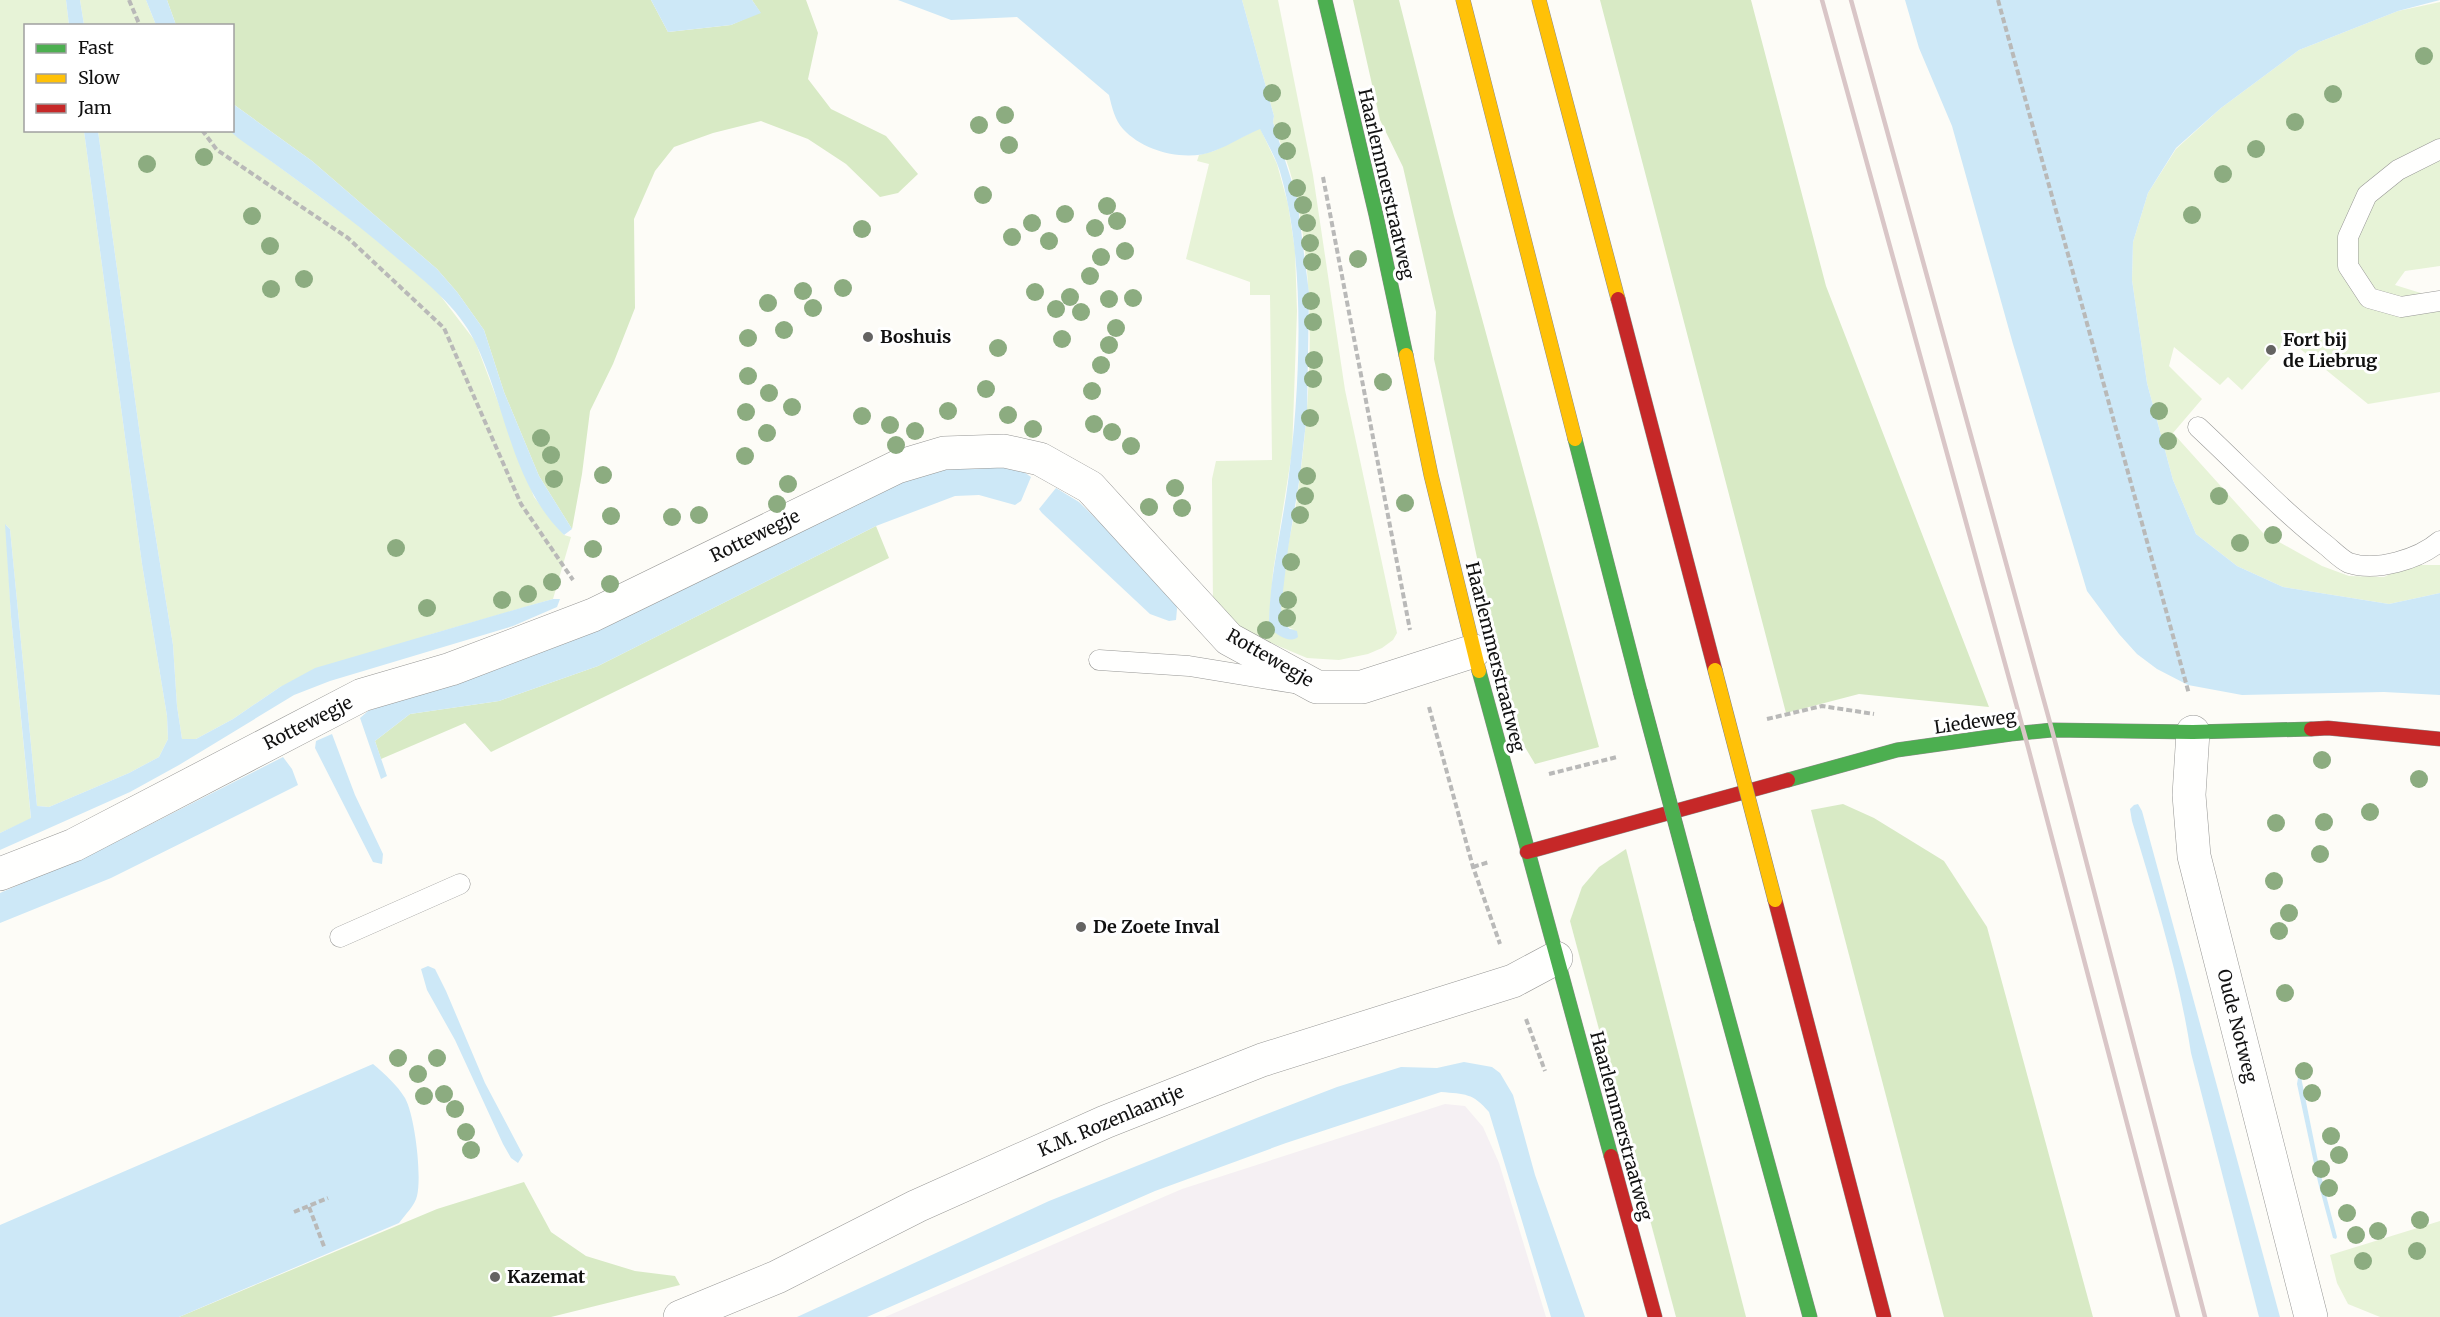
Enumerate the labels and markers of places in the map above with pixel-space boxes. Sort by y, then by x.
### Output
place label: Boshuis [880,325,951,348]
place label: Fort bij de Liebrug [2283,328,2377,372]
marker: Boshuis [861,330,875,344]
marker: Fort bij de Liebrug [2264,343,2278,357]
place label: De Zoete Inval [1093,915,1220,938]
marker: De Zoete Inval [1074,920,1088,934]
place label: Kazemat [507,1265,586,1288]
marker: Kazemat [488,1270,502,1284]

